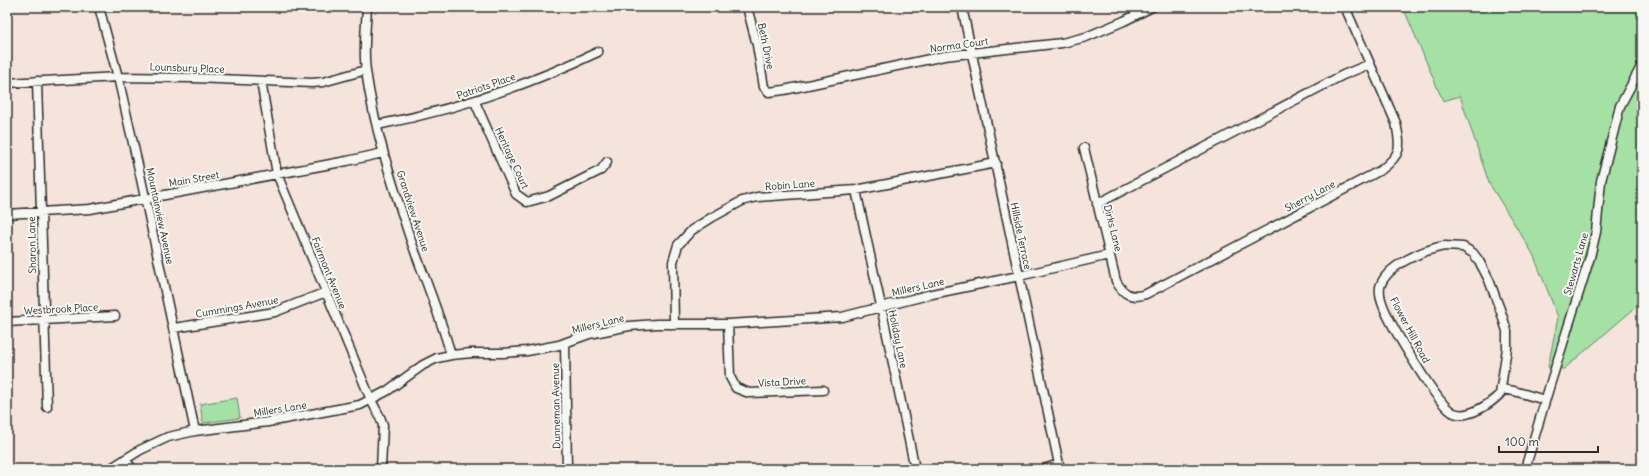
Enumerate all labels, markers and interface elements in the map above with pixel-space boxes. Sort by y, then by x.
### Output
street label: Beth Drive [755,22,777,70]
street label: Norma Court [929,34,990,56]
street label: Lounsbury Place [149,60,225,76]
street label: Patriots Place [455,70,517,102]
street label: Heritage Court [492,125,532,191]
street label: Mountainview Avenue [143,166,177,266]
street label: Main Street [168,168,221,190]
street label: Grandview Avenue [394,169,432,253]
street label: Robin Lane [765,177,815,193]
street label: Sherry Lane [1283,177,1337,215]
street label: Hillside Terrace [1008,201,1034,271]
street label: Dirks Lane [1101,203,1125,253]
street label: Sharon Lane [25,216,39,274]
street label: Stewarts Lane [1561,231,1591,297]
street label: Fairmont Avenue [309,235,349,311]
street label: Millers Lane [890,275,946,299]
street label: Cummings Avenue [195,293,279,321]
street label: Flower Hill Road [1387,295,1433,365]
street label: Westbrook Place [23,301,99,317]
street label: Holiday Lane [885,309,911,369]
street label: Millers Lane [570,311,626,337]
street label: Dunneman Avenue [549,363,563,449]
street label: Vista Drive [758,374,806,390]
street label: Millers Lane [253,398,307,420]
scale bar [1499,428,1598,454]
text: 100 m [1505,434,1539,449]

